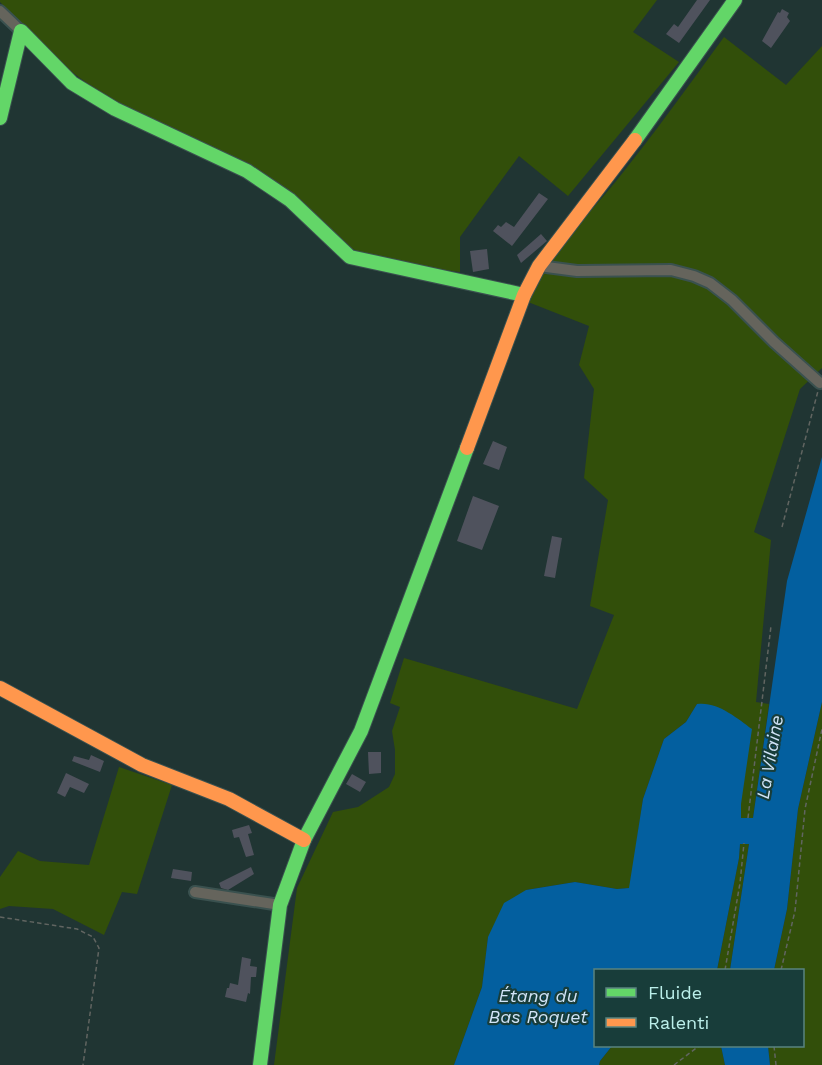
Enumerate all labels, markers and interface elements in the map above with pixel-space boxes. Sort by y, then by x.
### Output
water label: La Vilaine [752,713,787,800]
legend [594,969,804,1047]
text: Fluide [648,982,702,1003]
water label: Étang du Bas Roquet [489,985,588,1027]
text: Ralenti [648,1012,709,1033]

